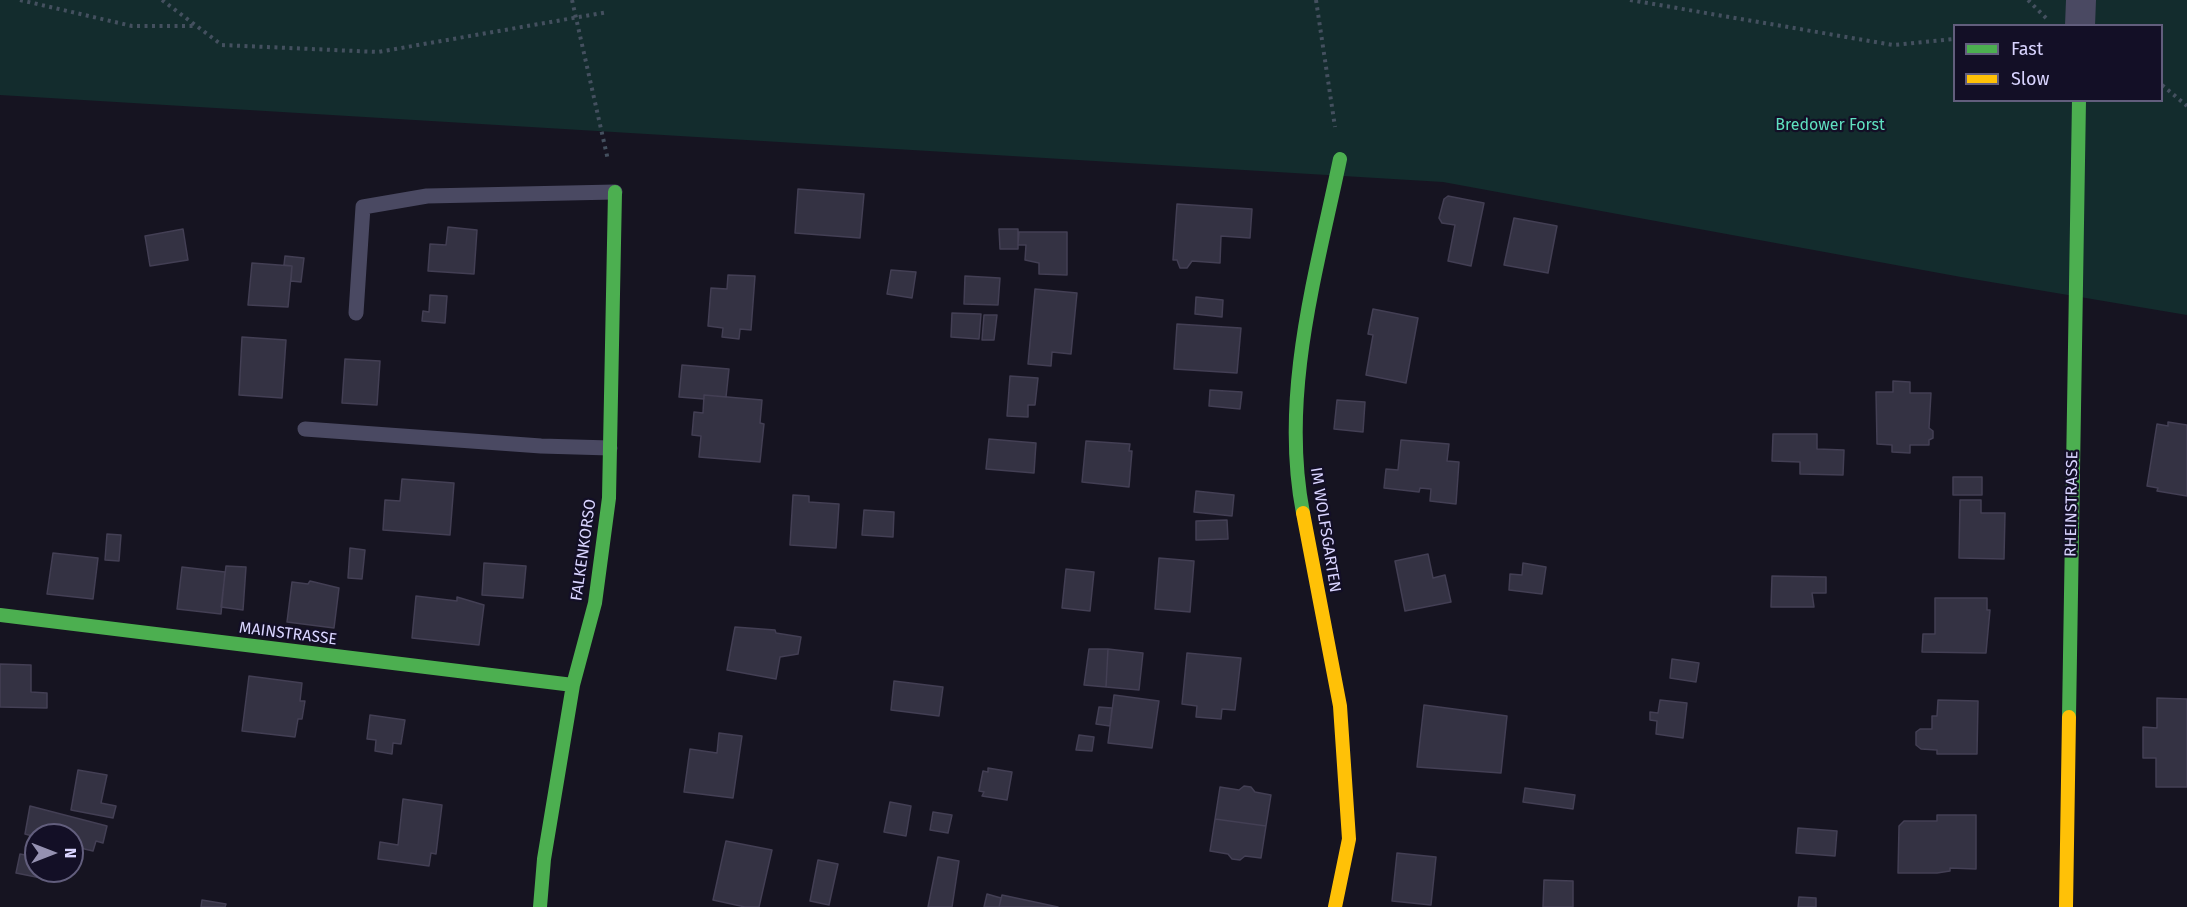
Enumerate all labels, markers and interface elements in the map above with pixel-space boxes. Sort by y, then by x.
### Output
legend [1953,24,2163,102]
text: Fast [2011,38,2043,60]
text: Slow [2011,68,2049,90]
park label: Bredower Forst [1775,116,1885,136]
street label: RHEINSTRASSE [2061,451,2083,557]
street label: IM WOLFSGARTEN [1306,466,1344,594]
street label: FALKENKORSO [567,498,601,602]
street label: MAINSTRASSE [238,618,338,650]
north arrow [24,823,84,883]
text: N [61,848,80,858]

